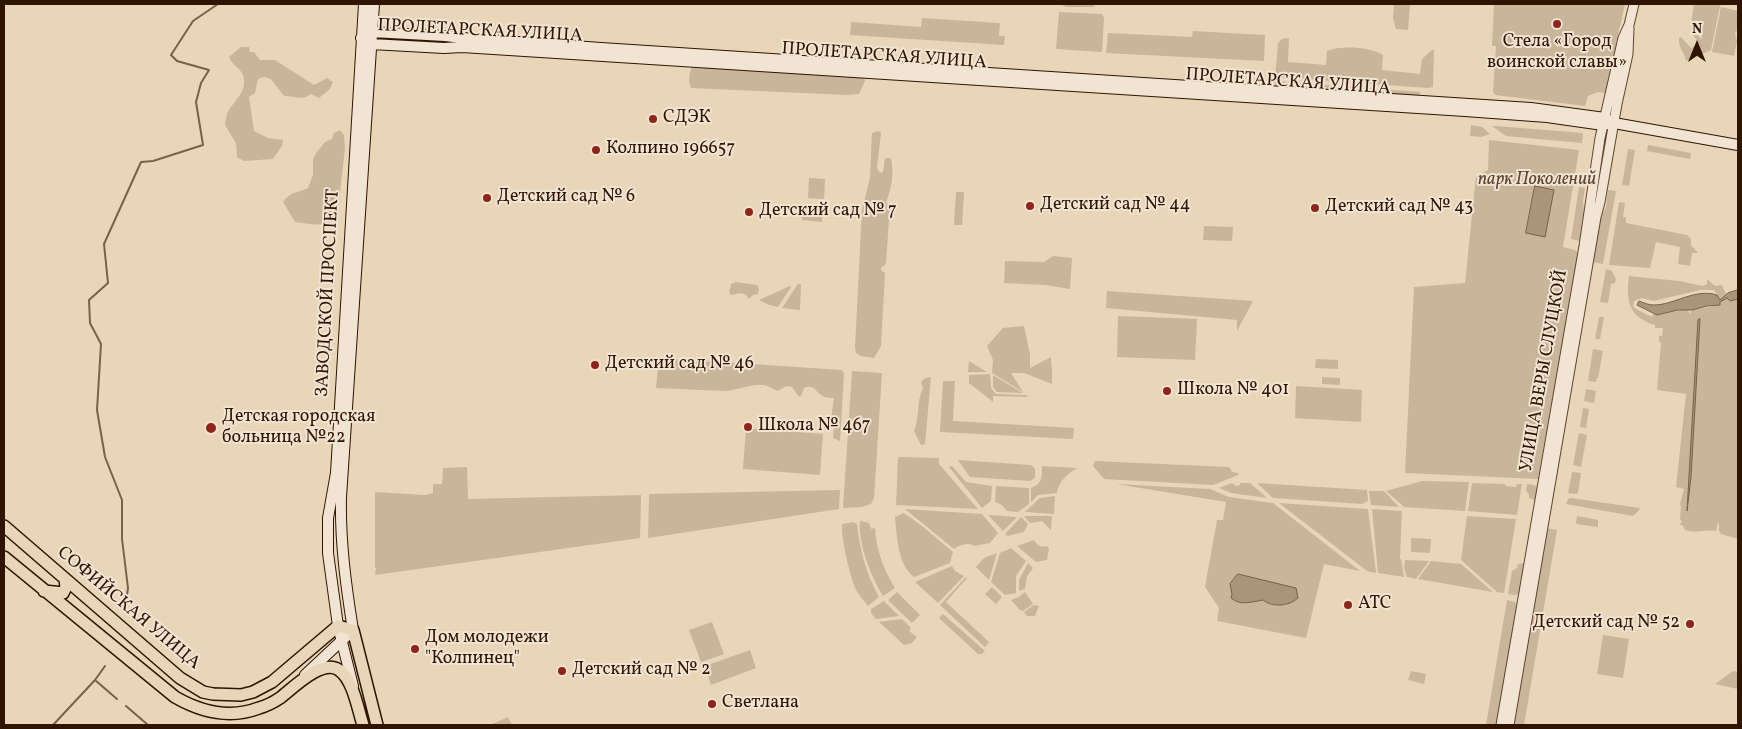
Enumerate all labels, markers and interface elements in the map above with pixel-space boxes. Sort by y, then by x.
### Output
street label: ПРОЛЕТАРСКАЯ УЛИЦА [377,16,583,48]
marker: Стела «Город воинской славы» [1551,18,1563,30]
north arrow [1672,20,1722,70]
text: N [1692,20,1702,39]
place label: Стела «Город воинской славы» [1487,32,1627,74]
street label: ПРОЛЕТАРСКАЯ УЛИЦА [781,39,987,75]
street label: ПРОЛЕТАРСКАЯ УЛИЦА [1185,65,1391,101]
place label: СДЭК [663,108,711,130]
marker: СДЭК [647,113,659,125]
place label: Колпино 196657 [606,139,735,161]
marker: Колпино 196657 [590,144,602,156]
park label: парк Поколений [1478,170,1596,192]
place label: Детский сад № 6 [497,187,635,209]
street label: ЗАВОДСКОЙ ПРОСПЕКТ [313,188,345,398]
marker: Детский сад № 6 [481,192,493,204]
place label: Детский сад № 44 [1040,195,1191,217]
place label: Детский сад № 43 [1325,197,1473,219]
marker: Детский сад № 44 [1024,200,1036,212]
place label: Детский сад № 7 [759,201,897,223]
marker: Детский сад № 43 [1309,202,1321,214]
marker: Детский сад № 7 [743,206,755,218]
street label: УЛИЦА ВЕРЫ СЛУЦКОЙ [1517,268,1573,474]
place label: Детский сад № 46 [605,354,754,376]
marker: Детский сад № 46 [589,359,601,371]
place label: Школа № 401 [1177,380,1289,402]
marker: Школа № 401 [1161,385,1173,397]
place label: Детская городская больница №22 [222,407,375,449]
place label: Школа № 467 [758,416,870,438]
marker: Детская городская больница №22 [204,421,218,435]
marker: Школа № 467 [742,421,754,433]
street label: СОФИЙСКАЯ УЛИЦА [52,543,204,675]
place label: АТС [1358,594,1392,616]
marker: АТС [1342,599,1354,611]
place label: Детский сад № 52 [1533,613,1680,635]
marker: Детский сад № 52 [1684,618,1696,630]
place label: Дом молодежи "Колпинец" [425,628,549,670]
marker: Дом молодежи "Колпинец" [409,643,421,655]
place label: Детский сад № 2 [572,660,711,682]
marker: Детский сад № 2 [556,665,568,677]
place label: Светлана [722,693,799,715]
marker: Светлана [706,698,718,710]

